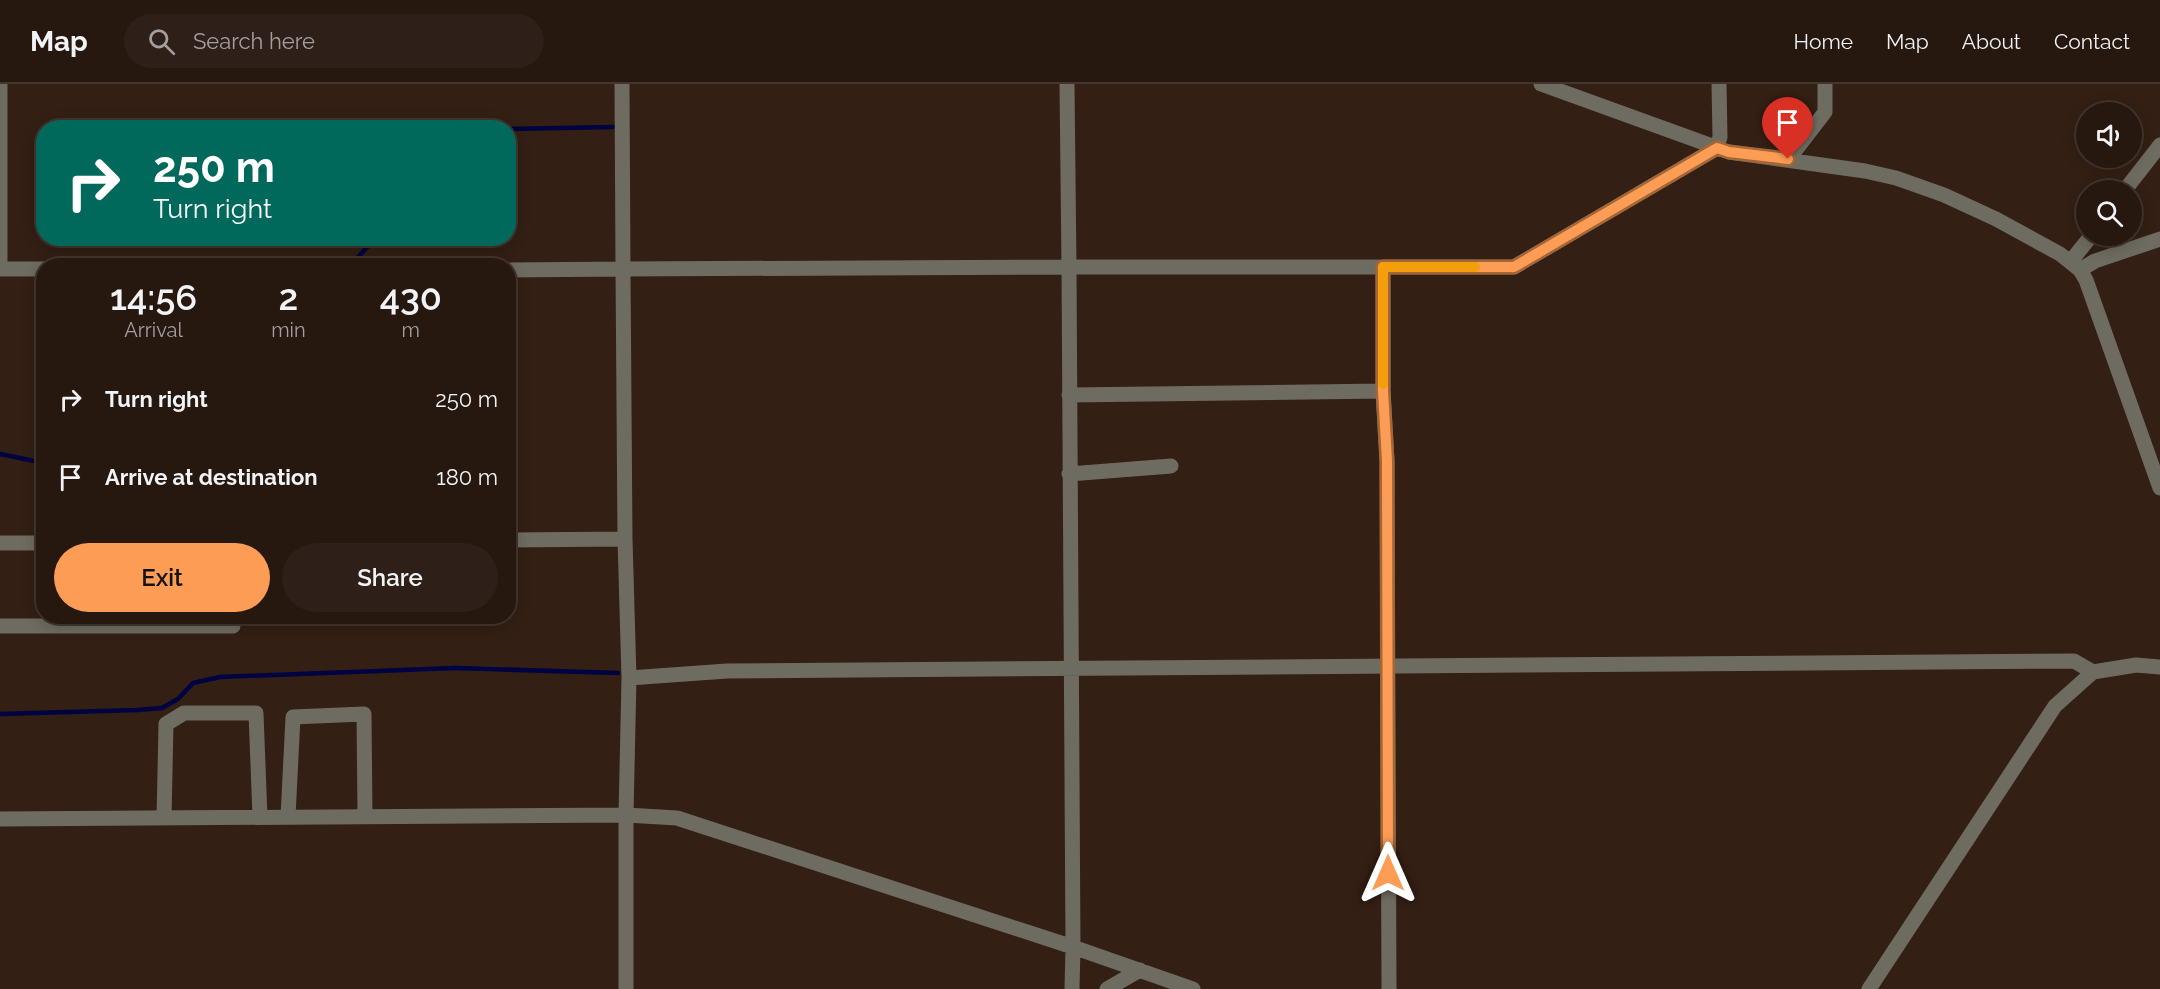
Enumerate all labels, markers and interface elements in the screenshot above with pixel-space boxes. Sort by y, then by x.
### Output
search box [124,14,544,68]
text: Map [30,25,88,58]
icon: search [145,25,178,58]
text: Search here [193,28,315,54]
text: Home [1794,29,1853,54]
text: Map [1886,29,1929,54]
text: About [1962,29,2021,54]
text: Contact [2054,29,2130,54]
pin [1762,97,1813,159]
map controls [2076,102,2142,246]
button: sound [2076,102,2142,168]
icon: arrive [1771,106,1804,139]
text: 250 m [153,143,275,192]
icon: right [54,144,132,222]
button: search [2076,180,2142,246]
text: Turn right [153,193,272,224]
text: 14:56 [110,276,197,318]
text: 2 [278,276,298,318]
text: 430 [380,276,442,318]
text: Arrival [124,318,183,342]
text: min [271,318,306,342]
text: m [402,318,420,342]
icon: right [54,383,87,416]
text: Turn right [105,386,208,412]
text: 250 m [435,386,498,412]
icon: arrive [54,461,87,494]
text: Arrive at destination [105,464,318,490]
text: 180 m [436,464,498,490]
button: Exit [54,543,270,612]
button: Share [282,543,498,612]
position arrow [1356,841,1420,905]

